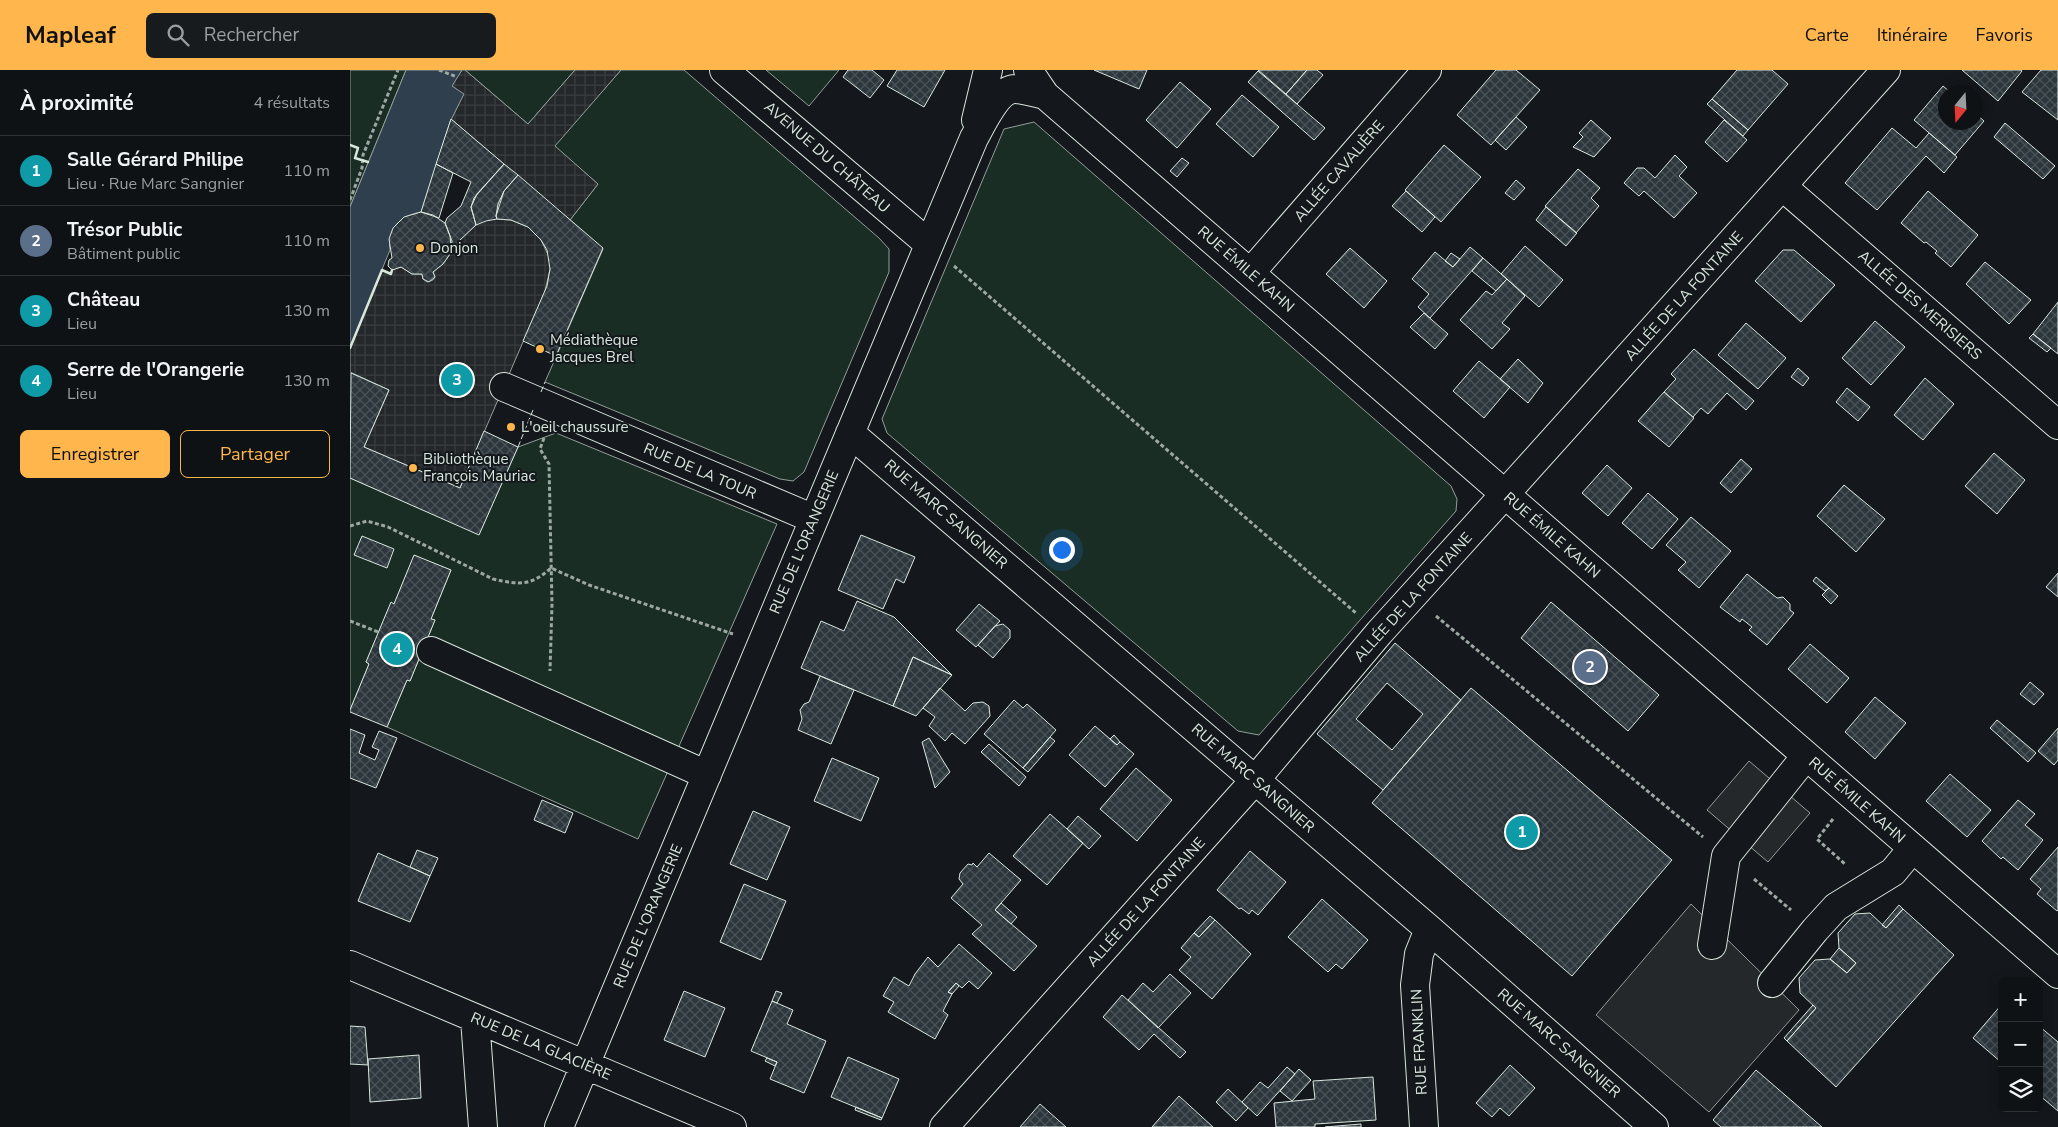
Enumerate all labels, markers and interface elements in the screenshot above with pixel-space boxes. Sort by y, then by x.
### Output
search box [146,13,496,58]
text: Mapleaf [25,19,116,51]
icon: search [164,21,192,49]
text: Rechercher [204,22,299,48]
text: Carte [1805,23,1849,47]
text: Itinéraire [1877,23,1948,47]
text: Favoris [1976,23,2033,47]
north arrow [1938,85,1983,130]
text: À proximité [20,89,134,117]
text: 4 résultats [254,92,330,114]
street label: AVENUE DU CHÂTEAU [760,97,894,217]
street label: ALLÉE CAVALIÈRE [1289,116,1389,226]
text: Salle Gérard Philipe [67,147,244,173]
text: 1 [31,160,41,182]
text: 110 m [283,160,330,182]
text: Lieu · Rue Marc Sangnier [67,173,244,195]
text: Trésor Public [67,217,182,243]
street label: RUE ÉMILE KAHN [1193,221,1299,317]
street label: ALLÉE DE LA FONTAINE [1620,227,1748,365]
text: 2 [31,230,41,252]
text: 110 m [283,230,330,252]
place label: Donjon [430,238,478,258]
marker: Donjon [414,242,426,254]
text: Bâtiment public [67,243,180,265]
street label: ALLÉE DES MERISIERS [1854,246,1986,364]
text: Château [67,287,140,313]
text: 3 [31,300,41,322]
text: 130 m [283,300,330,322]
text: Lieu [67,313,97,335]
place label: Médiathèque Jacques Brel [549,330,638,367]
marker: Médiathèque Jacques Brel [534,343,546,355]
text: Serre de l'Orangerie [67,357,244,383]
pin: 3 [441,361,473,399]
text: 4 [31,370,41,392]
text: 130 m [283,370,330,392]
text: Lieu [67,383,97,405]
place label: L'oeil chaussure [521,417,629,437]
marker: L'oeil chaussure [505,421,517,433]
button: Enregistrer [20,430,170,478]
button: Partager [180,430,330,478]
street label: RUE DE LA TOUR [641,438,759,504]
place label: Bibliothèque François Mauriac [423,449,536,486]
street label: RUE MARC SANGNIER [880,455,1012,573]
marker: Bibliothèque François Mauriac [407,462,419,474]
street label: RUE DE L'ORANGERIE [765,467,843,617]
street label: RUE ÉMILE KAHN [1499,487,1605,583]
street label: ALLÉE DE LA FONTAINE [1349,528,1477,666]
your location [1049,537,1075,563]
pin: 4 [381,630,413,668]
pin: 2 [1574,648,1606,686]
street label: RUE MARC SANGNIER [1187,719,1319,837]
street label: RUE ÉMILE KAHN [1804,752,1910,848]
pin: 1 [1506,813,1538,851]
street label: ALLÉE DE LA FONTAINE [1082,833,1210,971]
street label: RUE DE L'ORANGERIE [609,841,687,991]
map controls [1998,977,2043,1112]
button: + [1998,977,2043,1022]
street label: RUE MARC SANGNIER [1493,984,1625,1102]
street label: RUE FRANKLIN [1406,988,1432,1096]
street label: RUE DE LA GLACIÈRE [468,1007,614,1085]
button: − [1998,1022,2043,1067]
button: layers [1998,1067,2043,1112]

